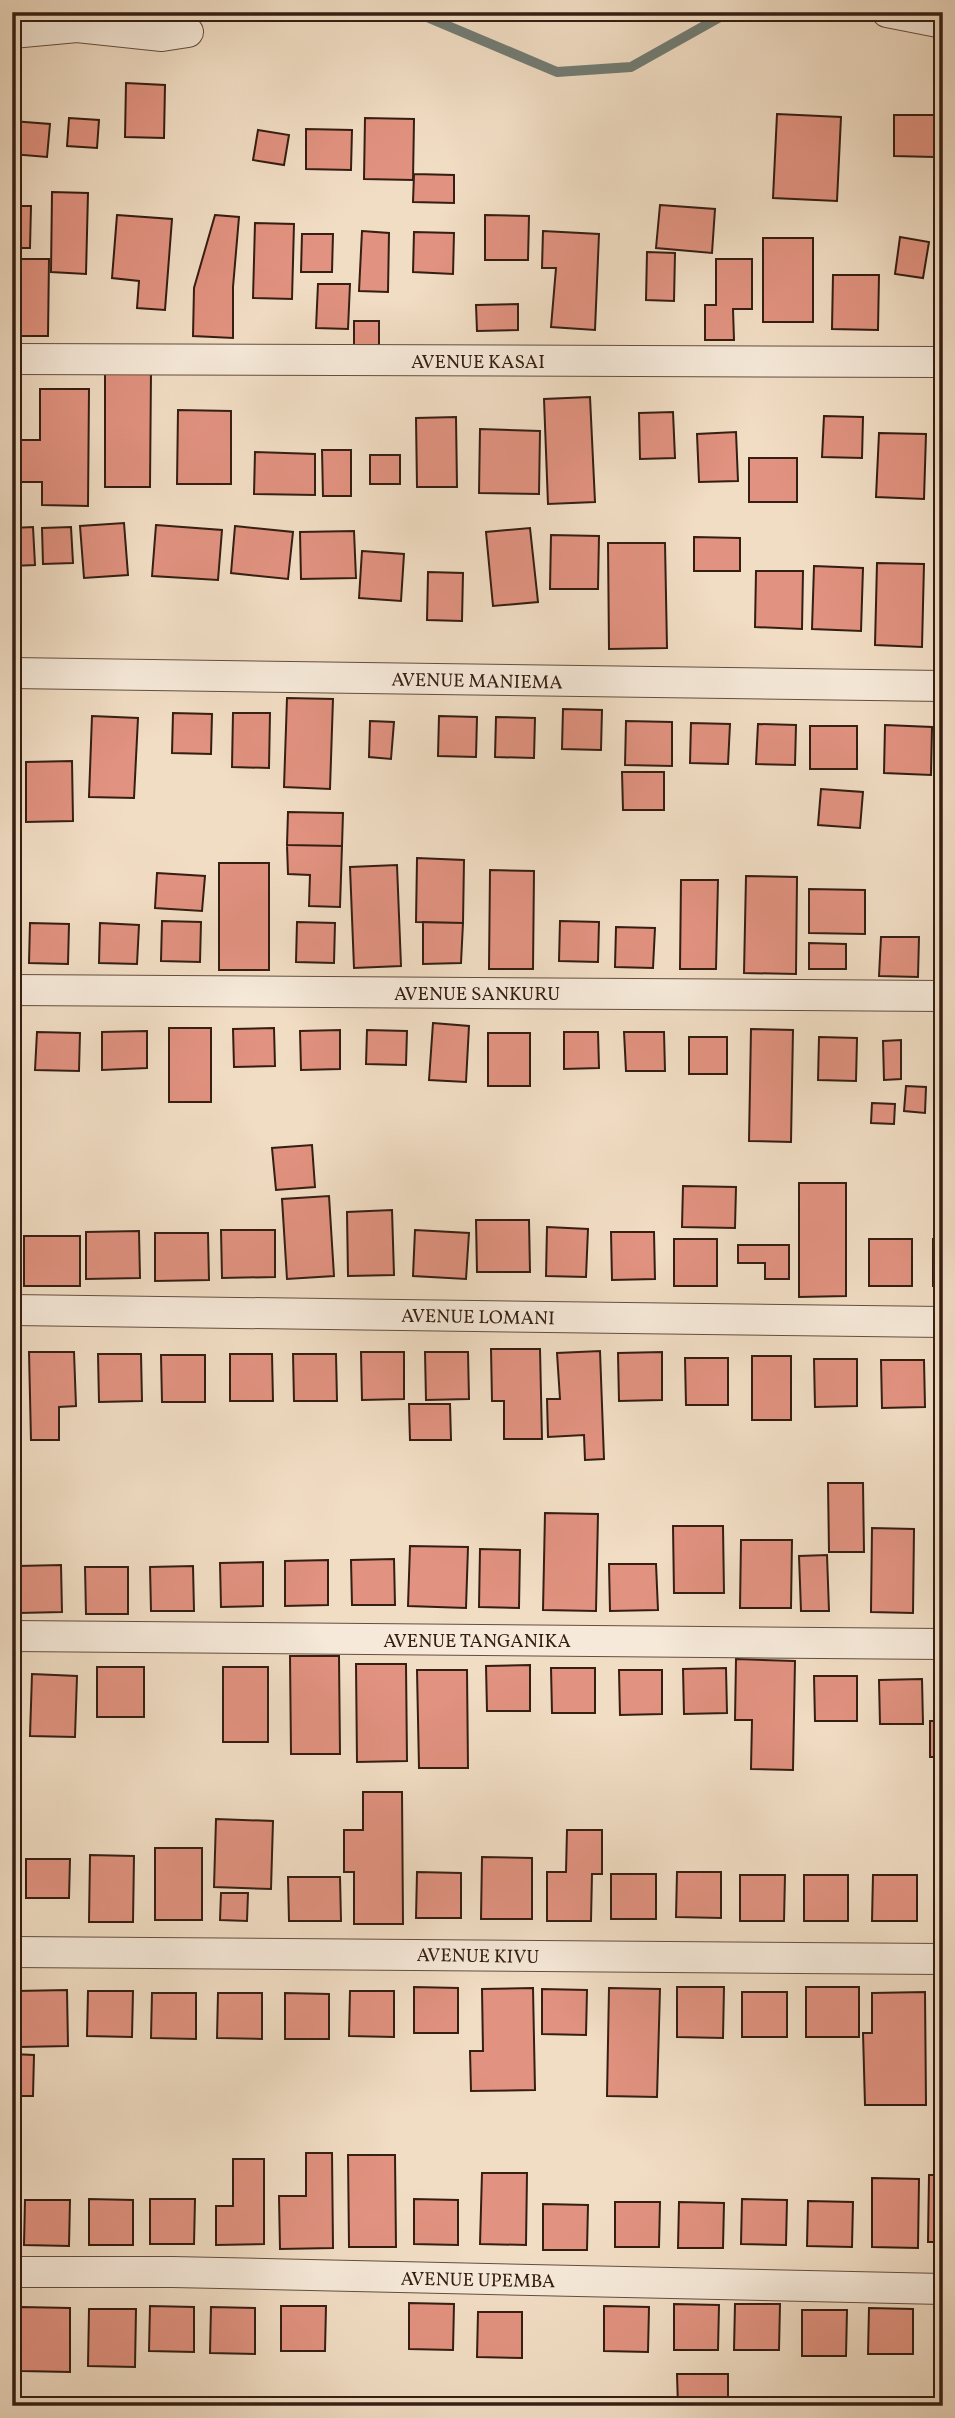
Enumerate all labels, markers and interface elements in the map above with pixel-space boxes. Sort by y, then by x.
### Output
street label: AVENUE KASAI [411,350,545,376]
street label: AVENUE MANIEMA [391,668,563,696]
street label: AVENUE SANKURU [394,982,560,1008]
street label: AVENUE LOMANI [401,1304,555,1332]
street label: AVENUE TANGANIKA [383,1629,571,1655]
street label: AVENUE KIVU [416,1943,540,1971]
street label: AVENUE UPEMBA [400,2267,556,2295]

